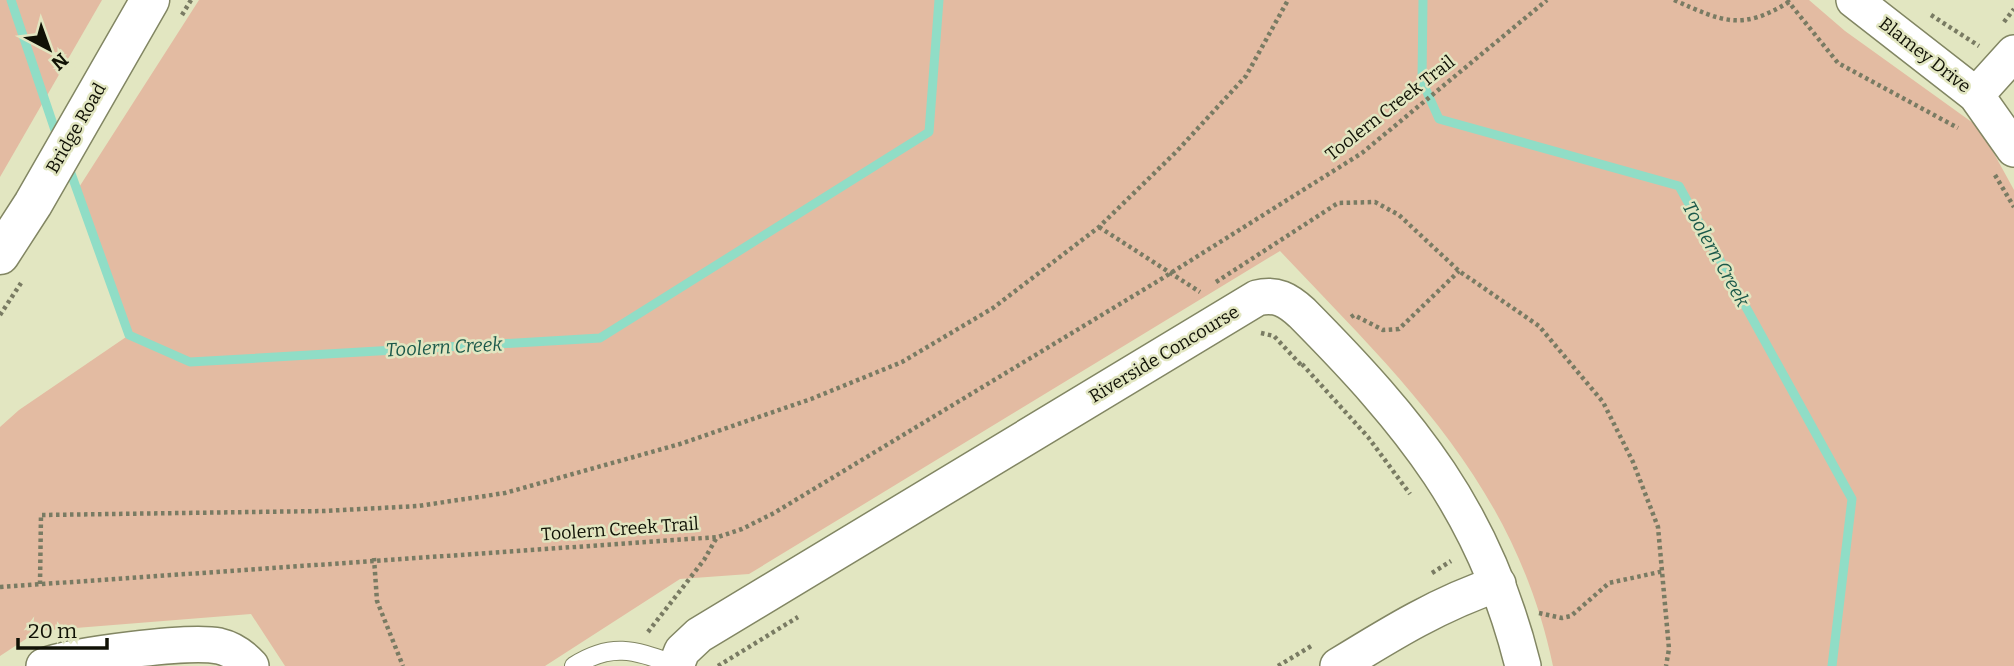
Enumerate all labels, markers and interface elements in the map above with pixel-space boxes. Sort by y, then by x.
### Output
street label: Blamey Drive [1875,12,1975,98]
north arrow [14,14,84,84]
text: N [46,48,73,75]
street label: Toolern Creek Trail [1321,51,1459,165]
street label: Bridge Road [41,79,111,177]
water label: Toolern Creek [1678,197,1755,311]
street label: Riverside Concourse [1085,301,1243,407]
water label: Toolern Creek [385,332,504,362]
street label: Toolern Creek Trail [540,513,700,545]
scale bar [18,606,107,650]
text: 20 m [28,618,77,644]

